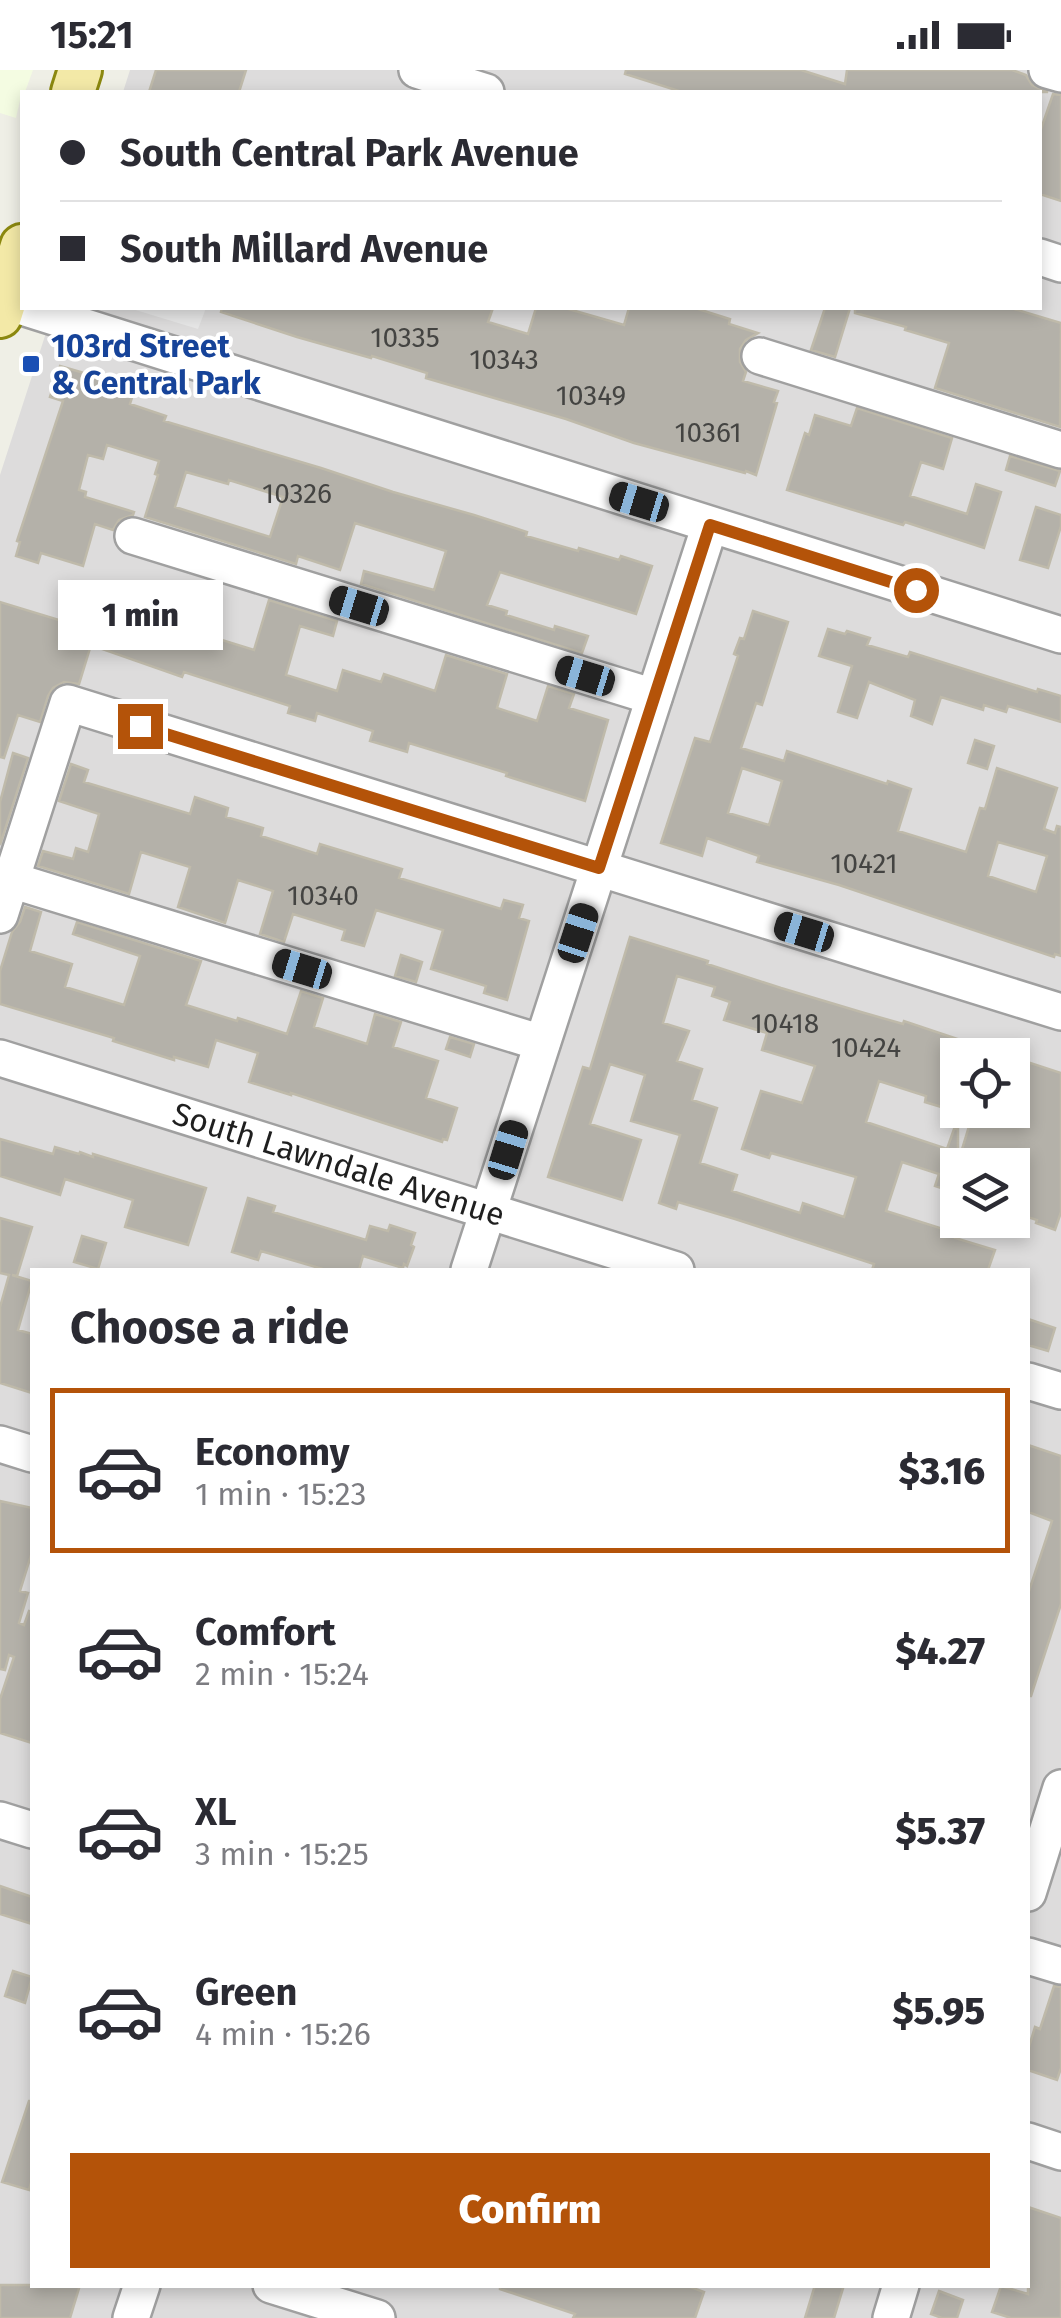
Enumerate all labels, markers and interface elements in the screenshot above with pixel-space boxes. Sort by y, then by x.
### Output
text: 15:21 [50,12,134,58]
text: South Central Park Avenue [120,130,579,176]
text: South Millard Avenue [120,226,488,272]
house number: 10335 [370,321,440,354]
place label: 103rd Street & Central Park [51,327,261,402]
house number: 10343 [469,343,539,376]
marker: 103rd Street & Central Park [20,353,42,375]
house number: 10349 [556,379,626,412]
house number: 10361 [674,416,742,449]
house number: 10326 [262,477,332,510]
car [606,479,672,525]
route start [894,568,939,613]
callout: 1 min [58,581,222,651]
car [326,583,392,629]
text: 1 min [102,596,179,634]
car [552,653,618,699]
route end [118,704,163,749]
house number: 10421 [830,847,898,880]
house number: 10340 [287,879,359,912]
car [554,900,602,966]
car [771,909,837,955]
car [269,946,335,992]
house number: 10418 [751,1007,819,1040]
house number: 10424 [831,1031,901,1064]
map controls [940,1038,1030,1238]
button: locate [940,1038,1030,1128]
street label: South Lawndale Avenue [168,1094,509,1234]
car [485,1117,531,1183]
button: layers [940,1148,1030,1238]
text: Choose a ride [70,1301,349,1355]
icon: car [75,1426,165,1516]
text: Economy [195,1429,350,1475]
text: $3.16 [899,1448,985,1494]
text: 1 min · 15:23 [195,1475,366,1513]
icon: car [75,1606,165,1696]
text: Comfort [195,1609,336,1655]
text: $4.27 [895,1628,985,1674]
text: 2 min · 15:24 [195,1655,369,1693]
icon: car [75,1786,165,1876]
text: XL [195,1789,237,1835]
text: $5.37 [896,1808,985,1854]
text: 3 min · 15:25 [195,1835,369,1873]
icon: car [75,1966,165,2056]
text: Green [195,1969,298,2015]
text: $5.95 [892,1988,985,2034]
text: 4 min · 15:26 [195,2015,371,2053]
button: Confirm [70,2153,990,2268]

